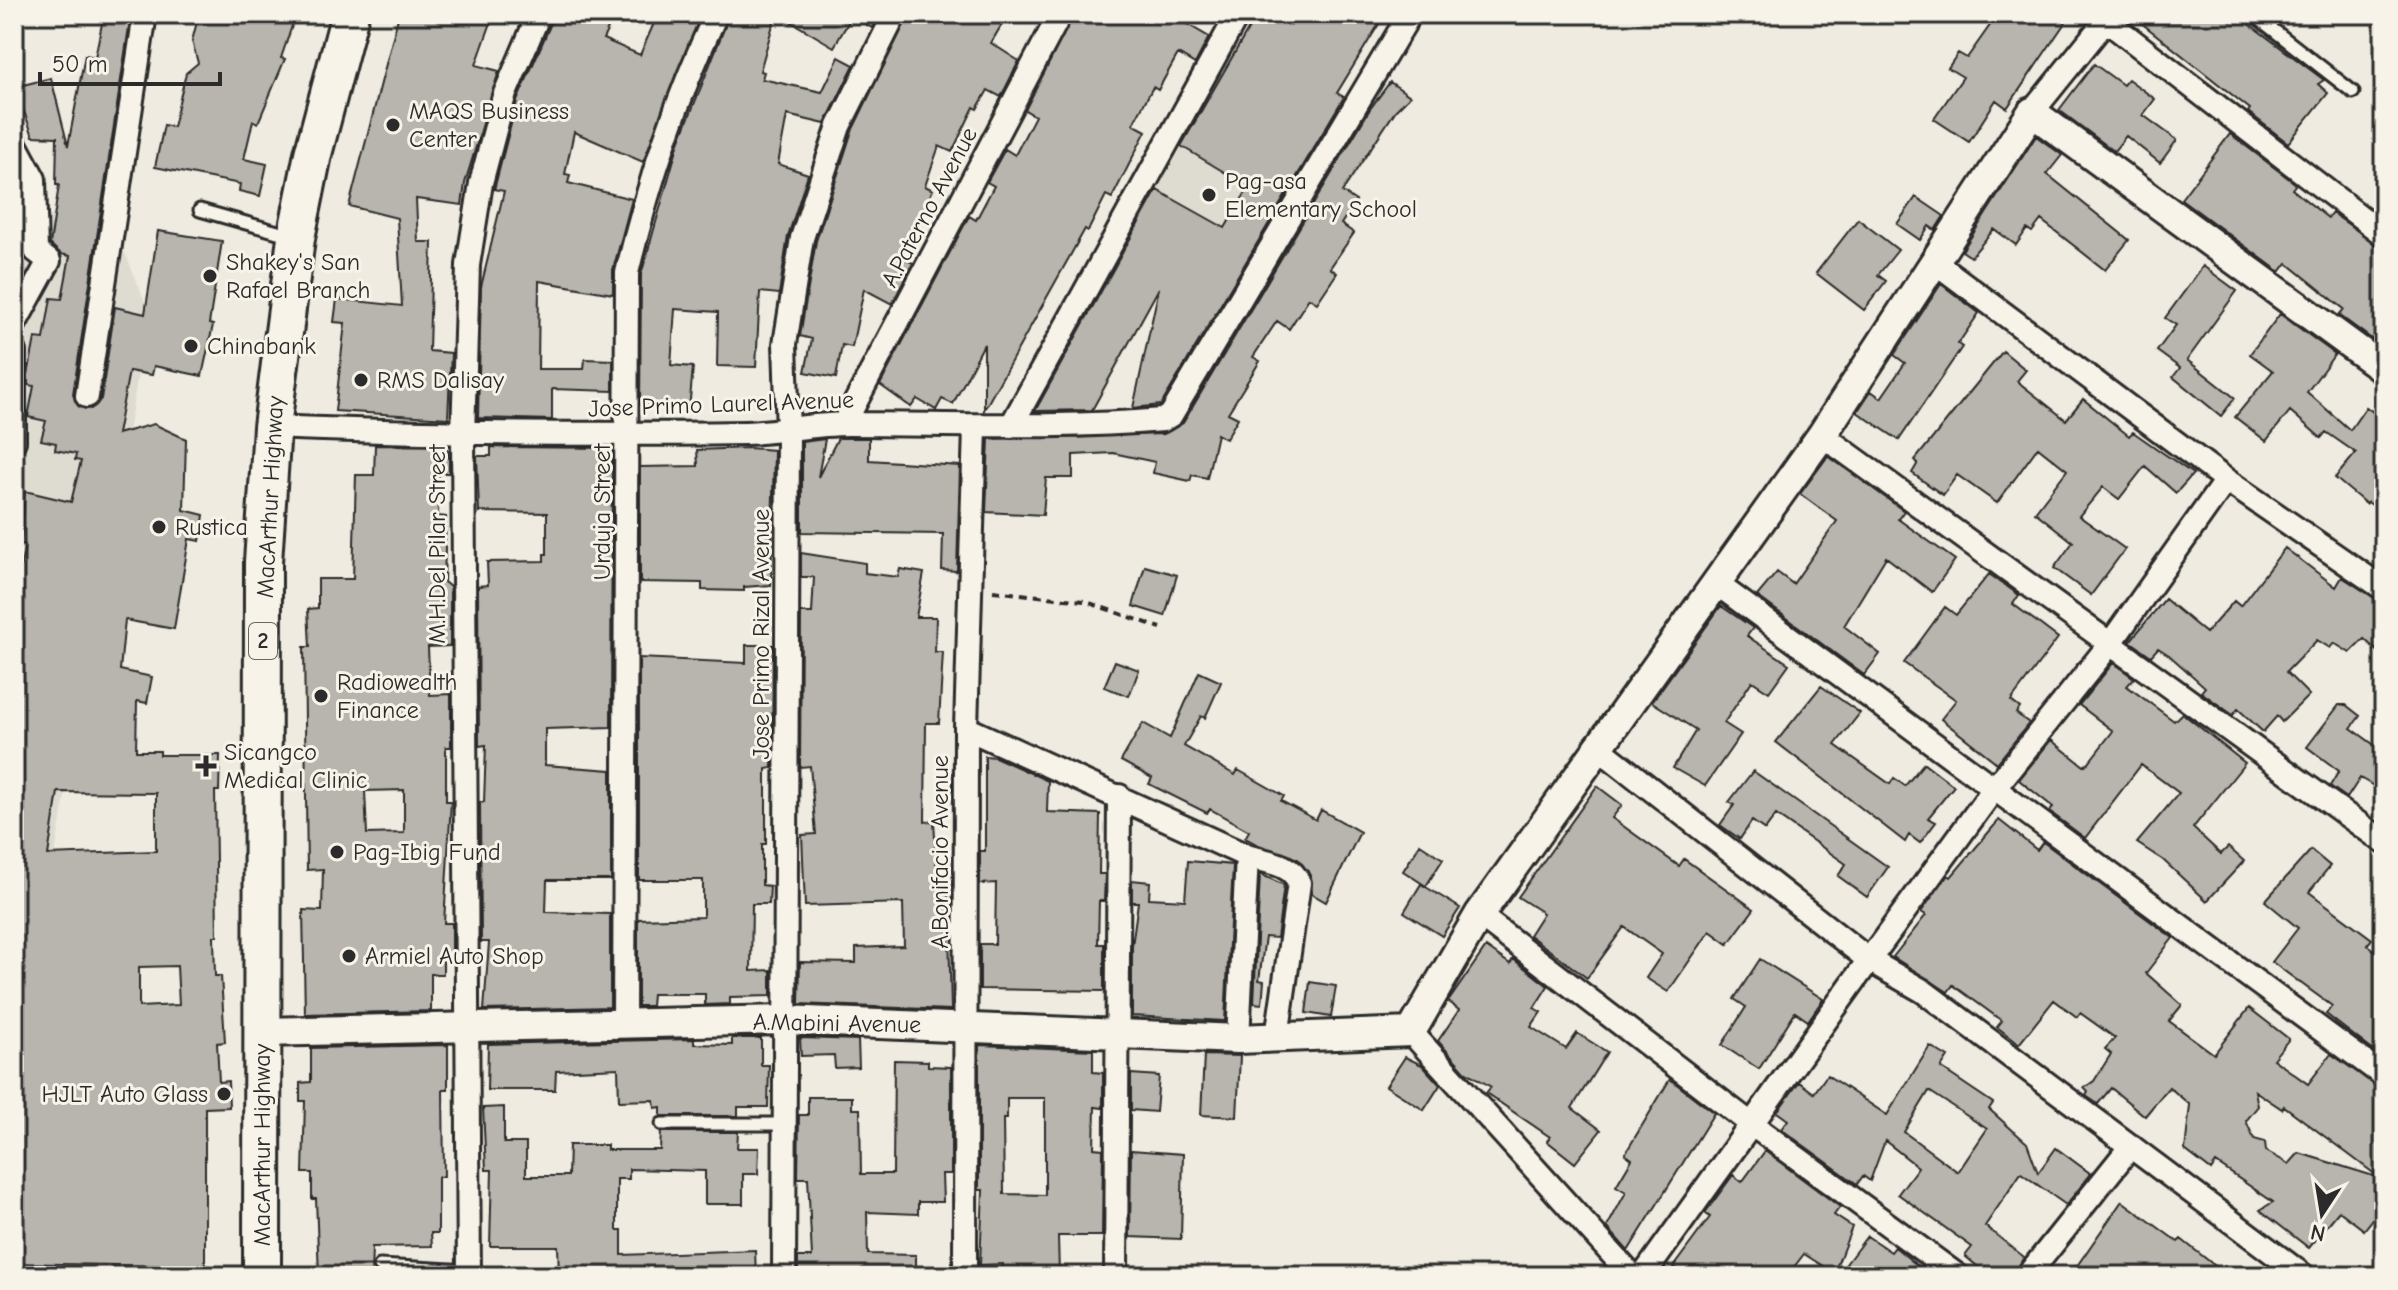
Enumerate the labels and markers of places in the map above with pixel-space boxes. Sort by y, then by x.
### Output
place label: MAQS Business Center [409,97,569,153]
marker: MAQS Business Center [384,116,402,134]
place label: Pag-asa Elementary School [1225,167,1417,223]
marker: Pag-asa Elementary School [1200,186,1218,204]
place label: Shakey's San Rafael Branch [226,248,370,304]
marker: Shakey's San Rafael Branch [201,267,219,285]
place label: Chinabank [207,332,316,360]
marker: Chinabank [182,337,200,355]
place label: RMS Dalisay [377,366,504,394]
marker: RMS Dalisay [352,371,370,389]
place label: Rustica [175,513,248,541]
marker: Rustica [150,518,168,536]
place label: Radiowealth Finance [337,668,457,724]
marker: Radiowealth Finance [312,687,330,705]
place label: Sicangco Medical Clinic [224,738,367,794]
marker: Sicangco Medical Clinic [195,755,217,777]
place label: Pag-Ibig Fund [353,838,501,866]
marker: Pag-Ibig Fund [328,843,346,861]
place label: Armiel Auto Shop [365,942,544,970]
marker: Armiel Auto Shop [340,947,358,965]
place label: HJLT Auto Glass [41,1080,208,1108]
marker: HJLT Auto Glass [215,1085,233,1103]

